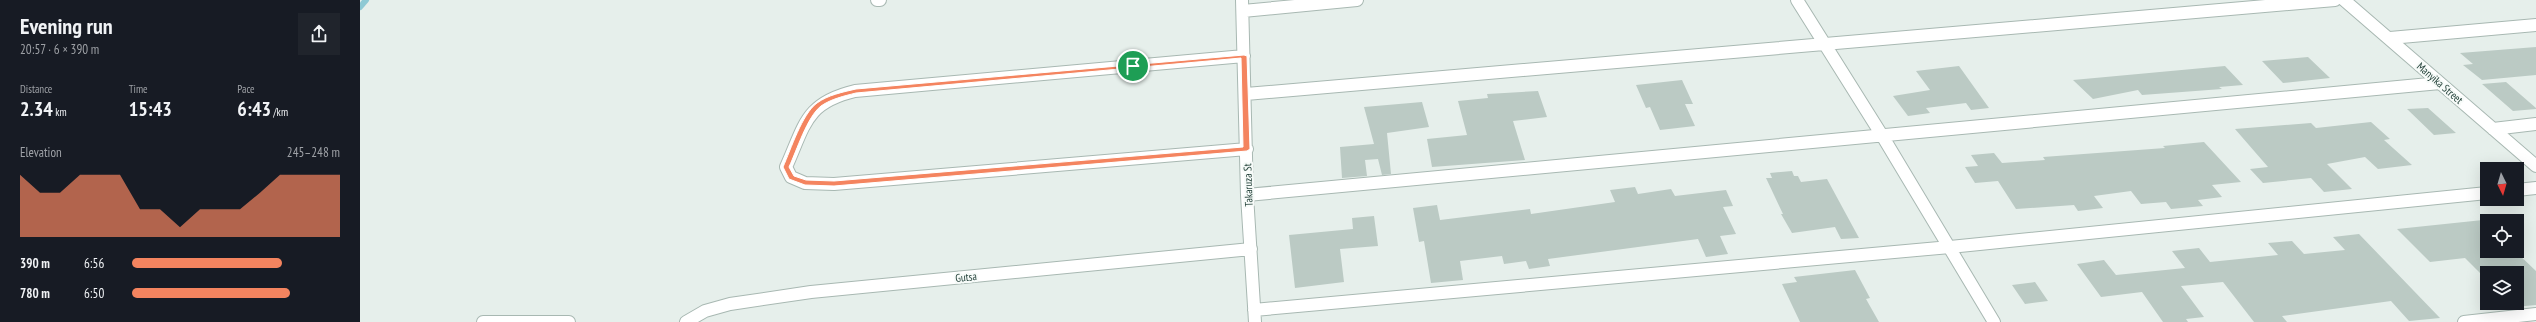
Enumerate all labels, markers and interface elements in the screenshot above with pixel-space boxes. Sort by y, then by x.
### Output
text: Evening run [20,12,113,40]
button: share [298,13,340,55]
text: 20:57 · 6 × 390 m [20,41,99,58]
pin [1116,49,1150,83]
icon: arrive [1122,55,1144,77]
street label: Manyika Street [2414,59,2466,107]
text: Distance [20,82,52,96]
text: Time [129,82,148,96]
text: Pace [237,82,255,96]
text: 2.34 [20,96,53,122]
text: 15:43 [129,96,172,122]
text: 6:43 [237,96,271,122]
text: km [53,105,67,119]
text: /km [271,105,288,119]
text: Elevation [20,144,62,161]
text: 245–248 m [287,144,340,161]
north arrow [2480,162,2524,206]
map controls [2480,162,2524,310]
street label: Takaruza St [1240,163,1256,207]
button: locate [2480,214,2524,258]
text: 390 m [20,255,50,272]
text: 6:56 [84,255,104,272]
button: layers [2480,266,2524,310]
street label: Gutsa [955,269,977,285]
text: 780 m [20,285,50,302]
text: 6:50 [84,285,104,302]

